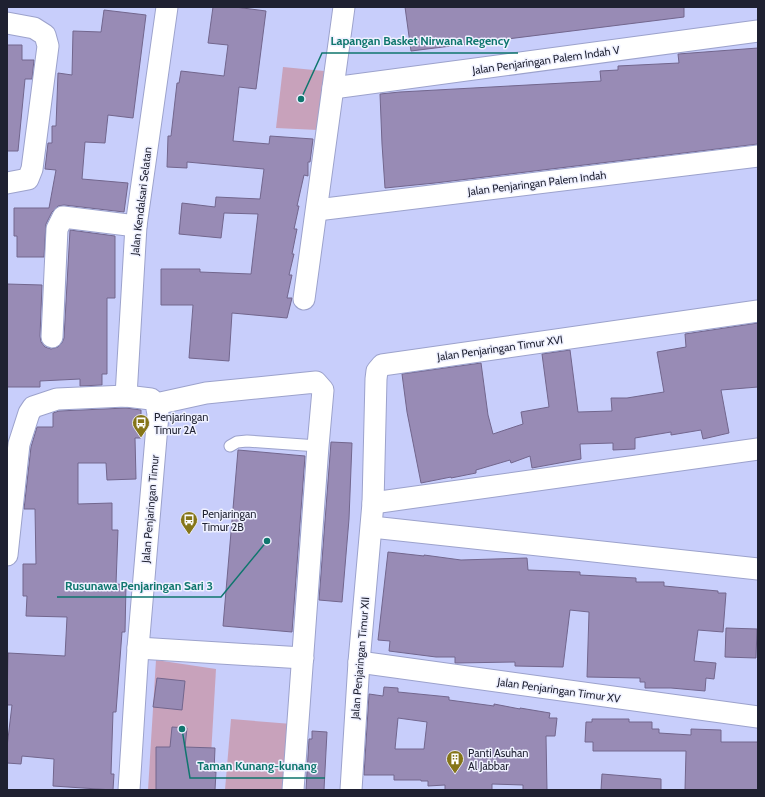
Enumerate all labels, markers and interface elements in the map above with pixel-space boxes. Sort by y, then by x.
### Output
callout: Lapangan Basket Nirwana Regency [322,29,518,53]
text: Lapangan Basket Nirwana Regency [330,33,510,48]
street label: Jalan Penjaringan Palem Indah V [471,43,621,77]
street label: Jalan Kendalsari Selatan [127,146,155,257]
street label: Jalan Penjaringan Palem Indah [466,168,607,199]
street label: Jalan Penjaringan Timur XVI [435,332,564,364]
place label: Penjaringan Timur 2A [154,410,208,437]
bus stop icon: Penjaringan Timur 2A [131,413,151,438]
street label: Jalan Penjaringan Timur [138,454,162,565]
place label: Penjaringan Timur 2B [202,507,256,534]
bus stop icon: Penjaringan Timur 2B [179,510,199,535]
callout: Rusunawa Penjaringan Sari 3 [57,573,221,597]
text: Rusunawa Penjaringan Sari 3 [65,578,213,593]
street label: Jalan Penjaringan Timur XII [348,596,372,721]
street label: Jalan Penjaringan Timur XV [496,674,622,706]
place label: Panti Asuhan Al Jabbar [468,746,528,773]
building icon: Panti Asuhan Al Jabbar [445,749,465,774]
callout: Taman Kunang-kunang [190,754,325,778]
text: Taman Kunang-kunang [197,758,317,773]

